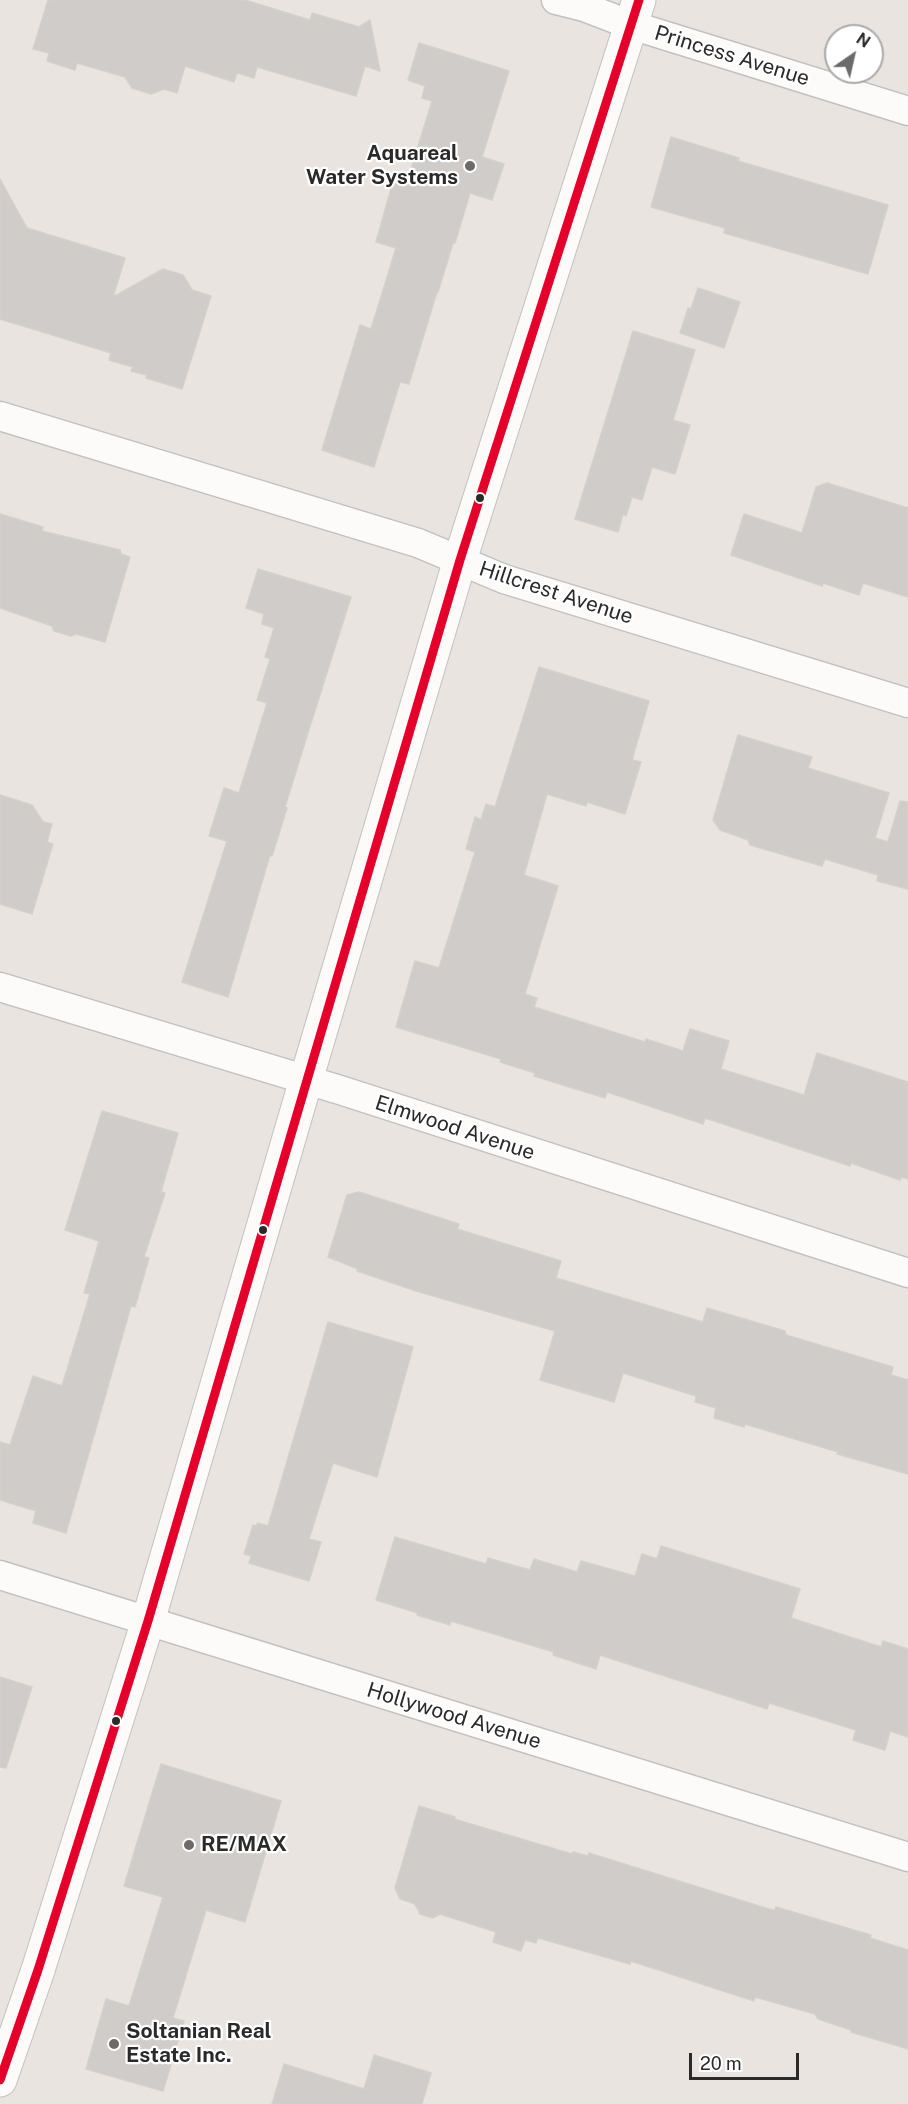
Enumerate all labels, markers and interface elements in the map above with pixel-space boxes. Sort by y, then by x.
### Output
street label: Princess Avenue [652,20,812,92]
north arrow [824,24,884,84]
text: N [853,29,874,52]
place label: Aquareal Water Systems [306,141,458,191]
marker: Aquareal Water Systems [463,159,477,173]
unlabelled marker [474,492,486,504]
street label: Hillcrest Avenue [476,556,636,630]
street label: Elmwood Avenue [372,1090,538,1166]
unlabelled marker [257,1224,269,1236]
street label: Hollywood Avenue [364,1678,544,1754]
unlabelled marker [110,1715,122,1727]
place label: RE/MAX [201,1832,287,1858]
marker: RE/MAX [182,1838,196,1852]
place label: Soltanian Real Estate Inc. [126,2019,271,2069]
marker: Soltanian Real Estate Inc. [107,2037,121,2051]
scale bar [692,2041,802,2079]
text: 20 m [700,2053,742,2074]

